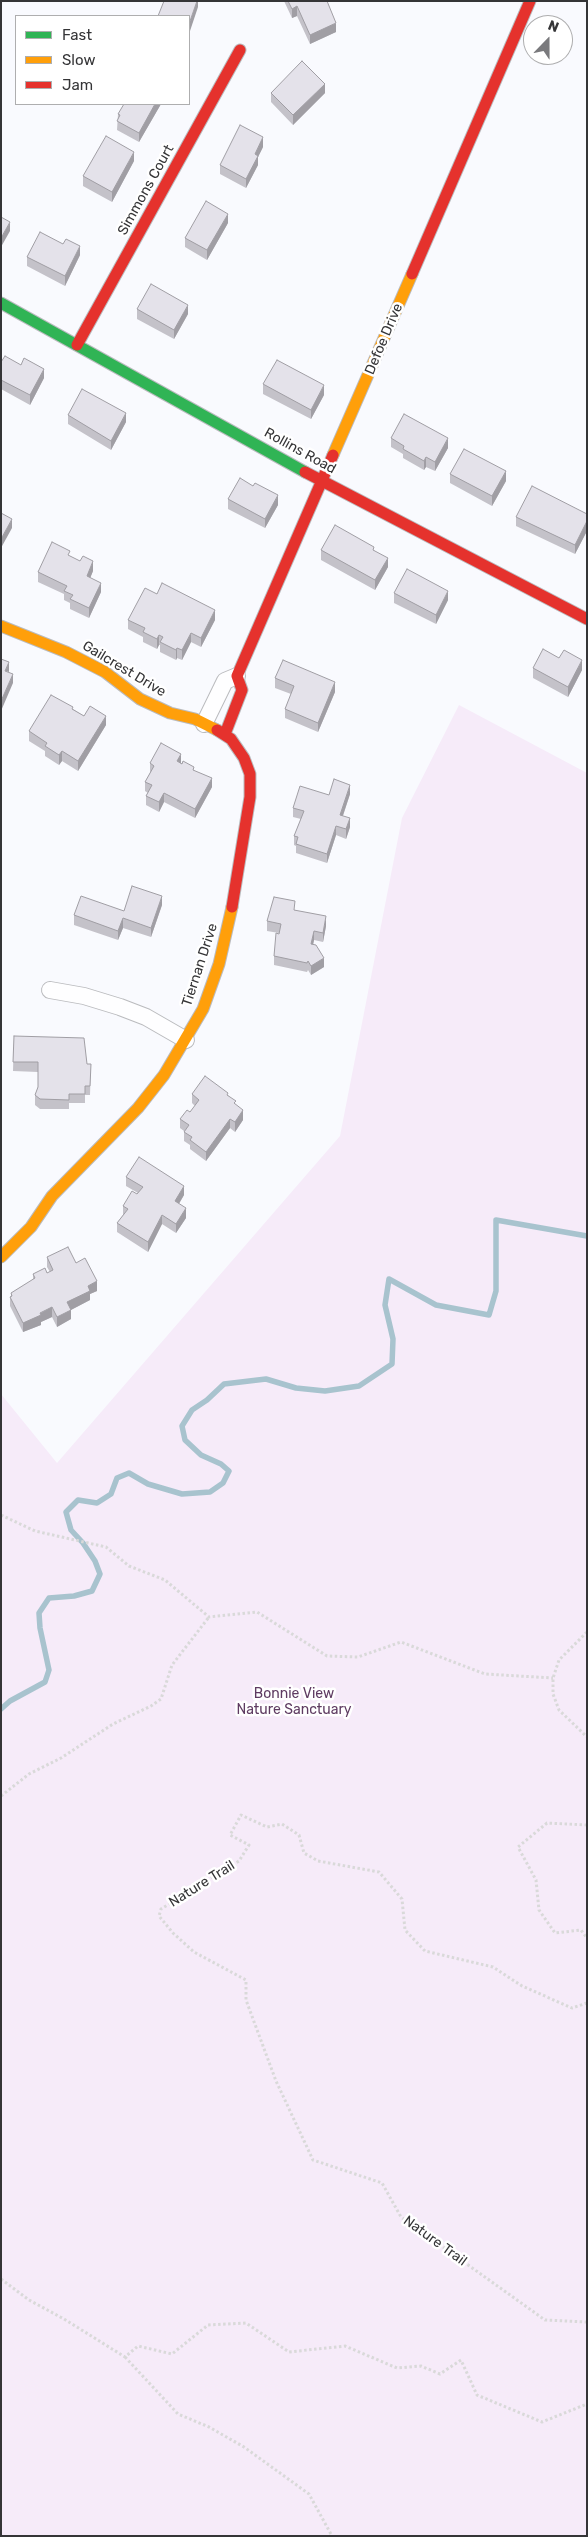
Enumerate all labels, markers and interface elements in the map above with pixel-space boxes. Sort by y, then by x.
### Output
legend [15,15,190,105]
north arrow [523,15,573,65]
text: N [546,17,561,36]
text: Fast [62,26,92,44]
text: Slow [62,51,95,69]
text: Jam [62,76,93,94]
street label: Simmons Court [114,142,178,238]
street label: Defoe Drive [361,301,407,377]
street label: Rollins Road [261,424,339,478]
street label: Gailcrest Drive [79,637,169,701]
street label: Tiernan Drive [179,921,221,1009]
park label: Bonnie View Nature Sanctuary [236,1686,352,1718]
street label: Nature Trail [166,1857,238,1911]
street label: Nature Trail [400,2212,470,2270]

